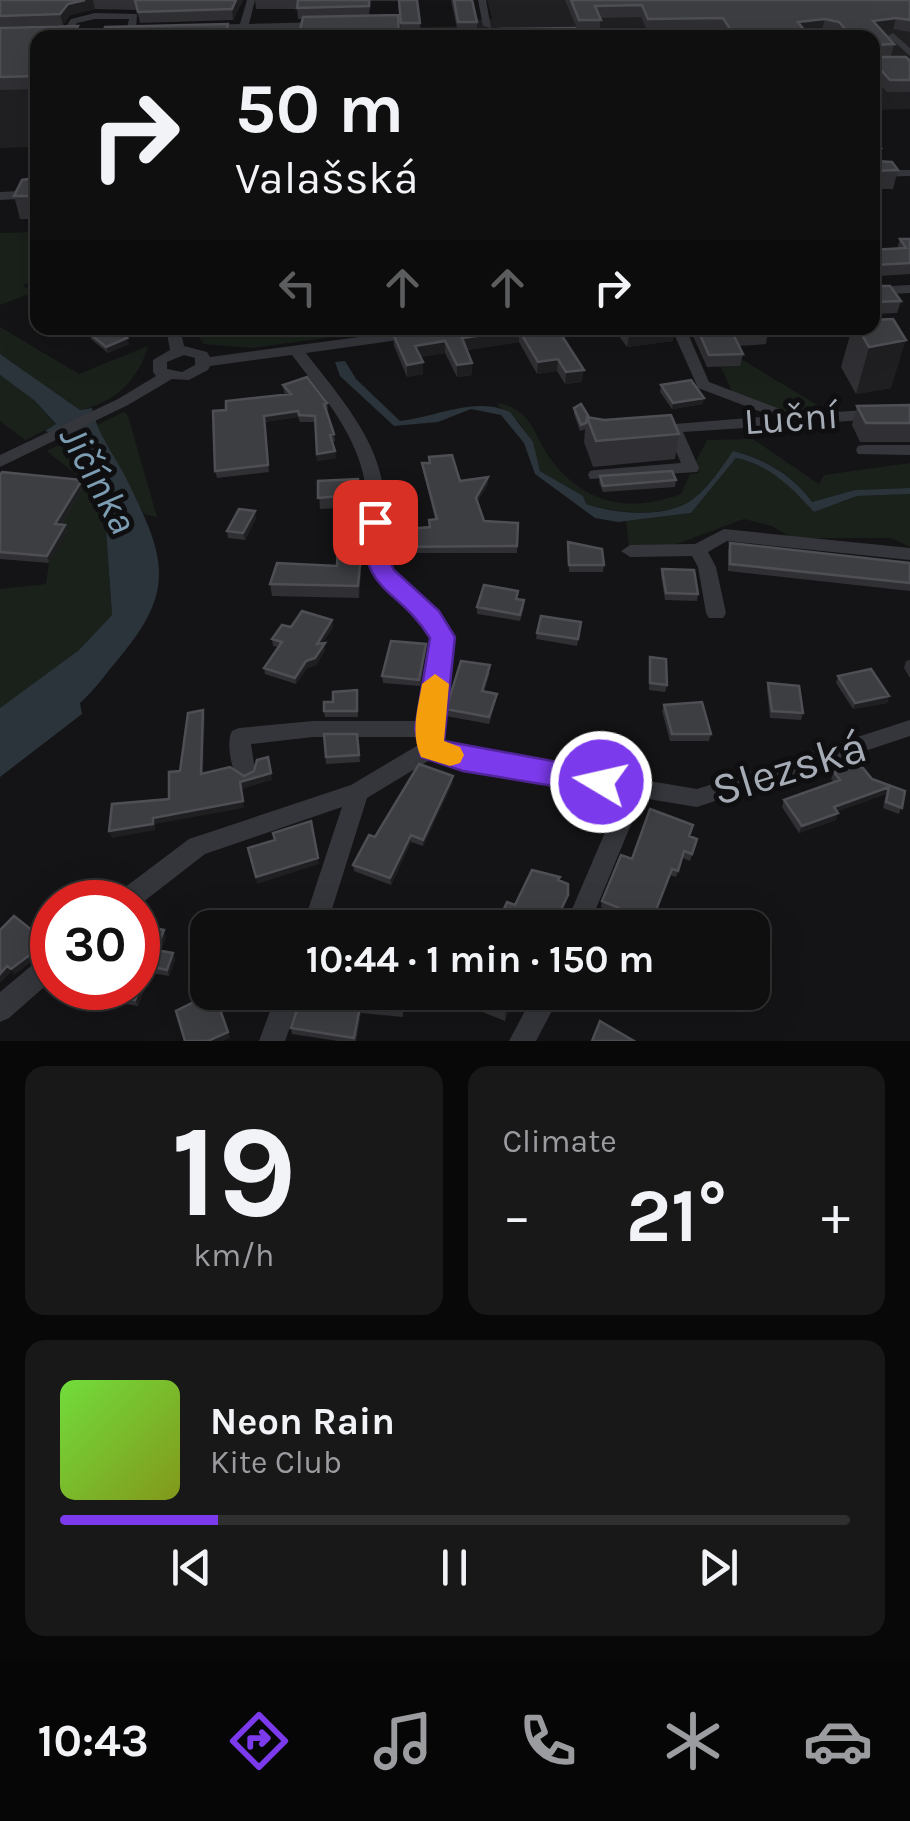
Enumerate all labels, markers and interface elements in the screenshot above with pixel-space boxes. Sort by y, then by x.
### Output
text: 50 m [235,68,404,150]
icon: right [70,70,200,200]
text: Valašská [235,152,418,204]
icon: left [270,260,325,315]
icon: ahead [375,260,430,315]
icon: ahead [480,260,535,315]
icon: right [585,260,640,315]
street label: Luční [742,393,840,444]
water label: Jičínka [50,417,147,542]
pin [333,480,418,565]
icon: arrive [348,495,403,550]
street label: Slezská [706,720,872,816]
position arrow [549,730,653,834]
speed limit sign: 30 [30,880,160,1010]
text: 10:44 · 1 min · 150 m [306,937,654,982]
text: 19 [171,1096,297,1248]
text: Climate [503,1123,617,1160]
text: 21° [626,1172,727,1260]
text: − [503,1184,531,1248]
text: + [821,1184,850,1248]
text: km/h [193,1237,274,1274]
text: Neon Rain [210,1399,395,1444]
text: Kite Club [210,1444,342,1481]
icon: previous [164,1540,219,1595]
icon: pause [427,1540,482,1595]
icon: next [691,1540,746,1595]
icon: directions [224,1706,294,1776]
icon: music [368,1706,438,1776]
icon: phone [513,1706,583,1776]
icon: climate [658,1706,728,1776]
icon: car [803,1706,873,1776]
text: 10:43 [37,1715,149,1767]

